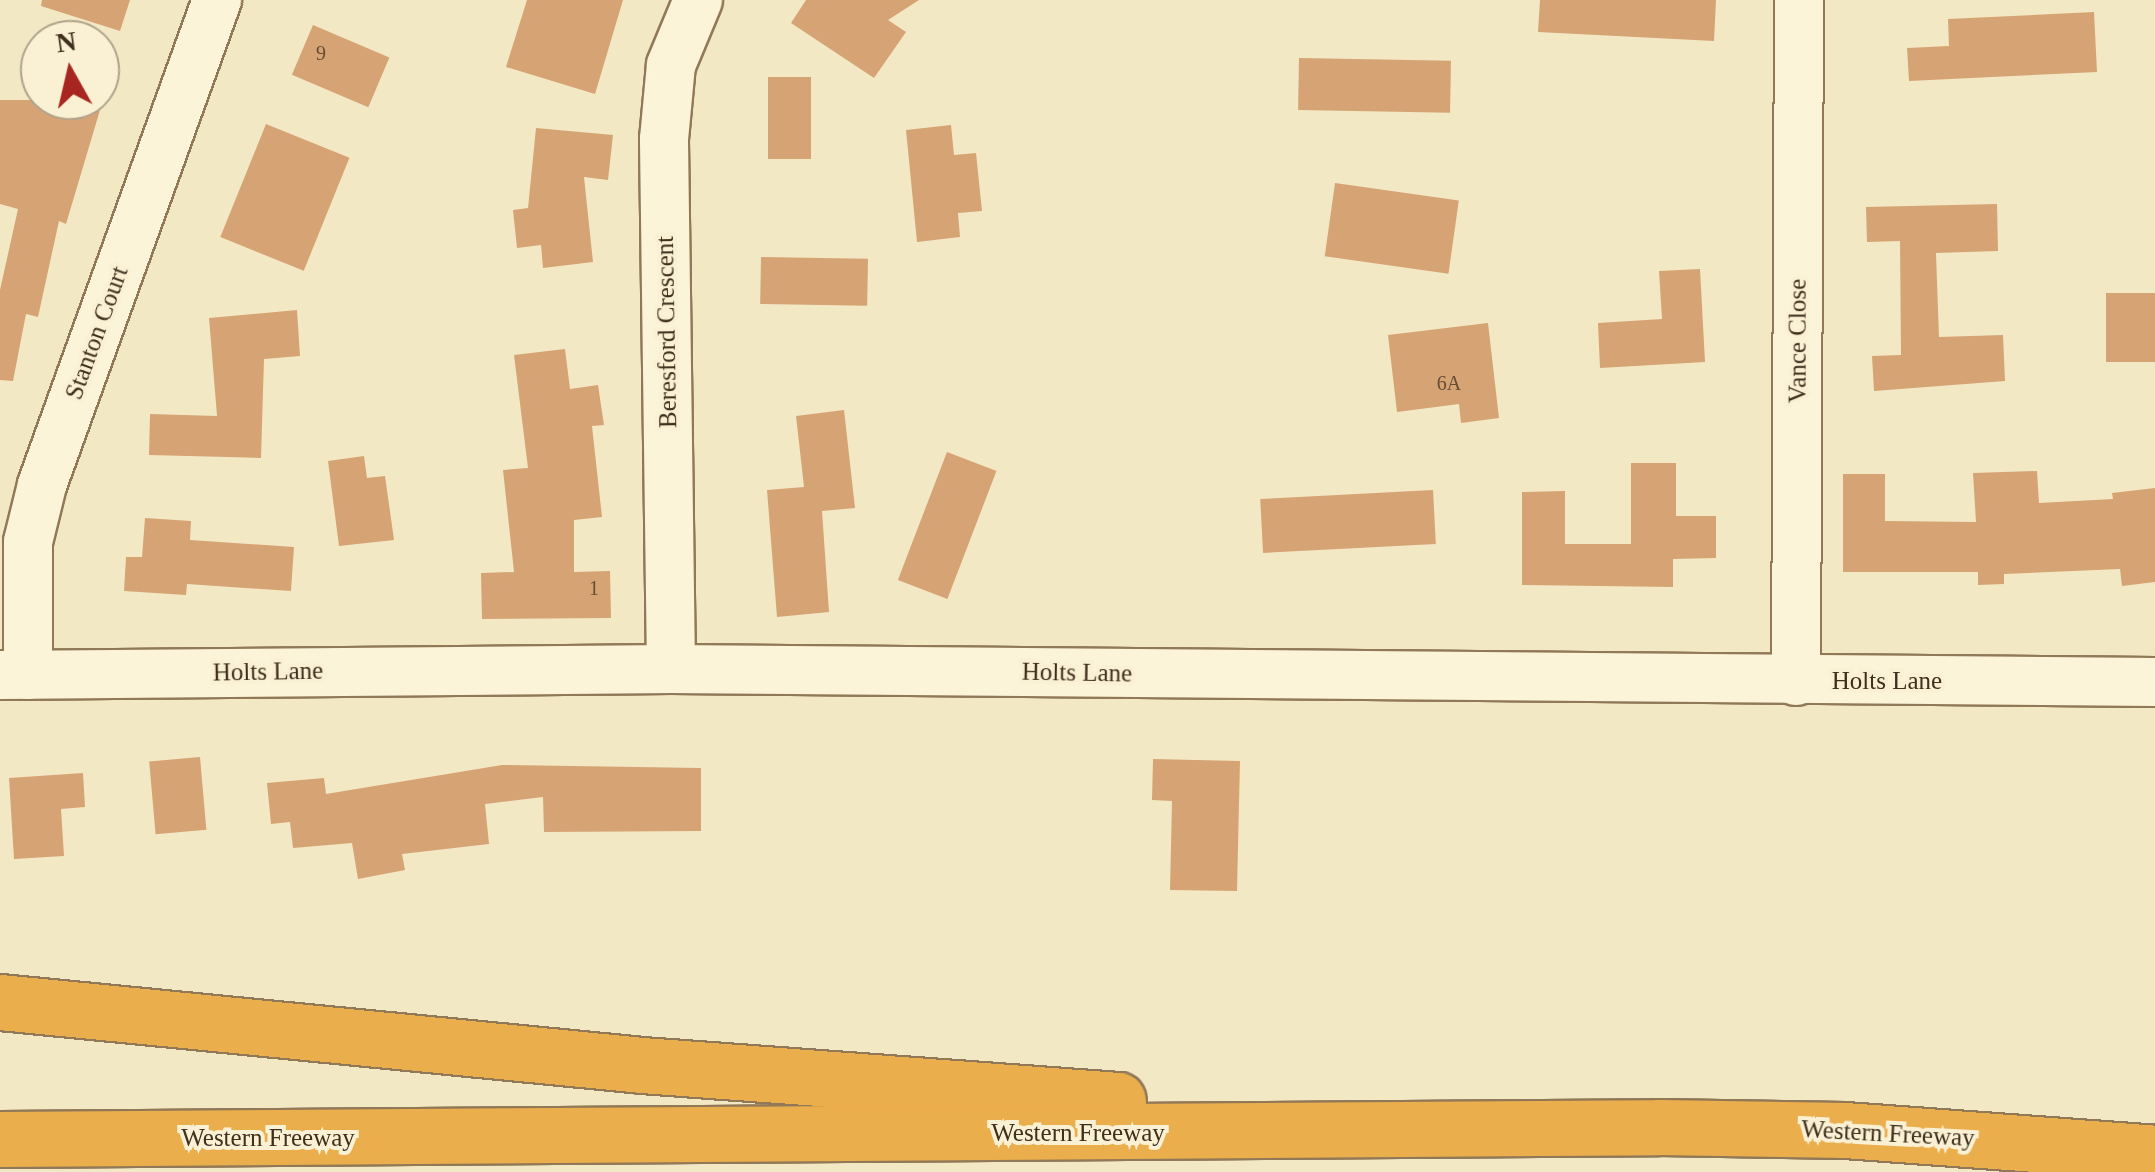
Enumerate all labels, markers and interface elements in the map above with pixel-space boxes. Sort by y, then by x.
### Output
north arrow [20,20,120,120]
text: N [54,25,78,59]
house number: 9 [316,41,326,65]
street label: Beresford Crescent [650,236,684,428]
street label: Stanton Court [59,262,135,404]
street label: Vance Close [1783,279,1813,403]
house number: 6A [1437,371,1461,395]
house number: 1 [589,576,599,600]
street label: Holts Lane [213,656,323,688]
street label: Holts Lane [1022,657,1132,689]
street label: Holts Lane [1832,666,1942,696]
street label: Western Freeway [1801,1114,1975,1154]
street label: Western Freeway [991,1118,1165,1148]
street label: Western Freeway [181,1123,355,1153]

